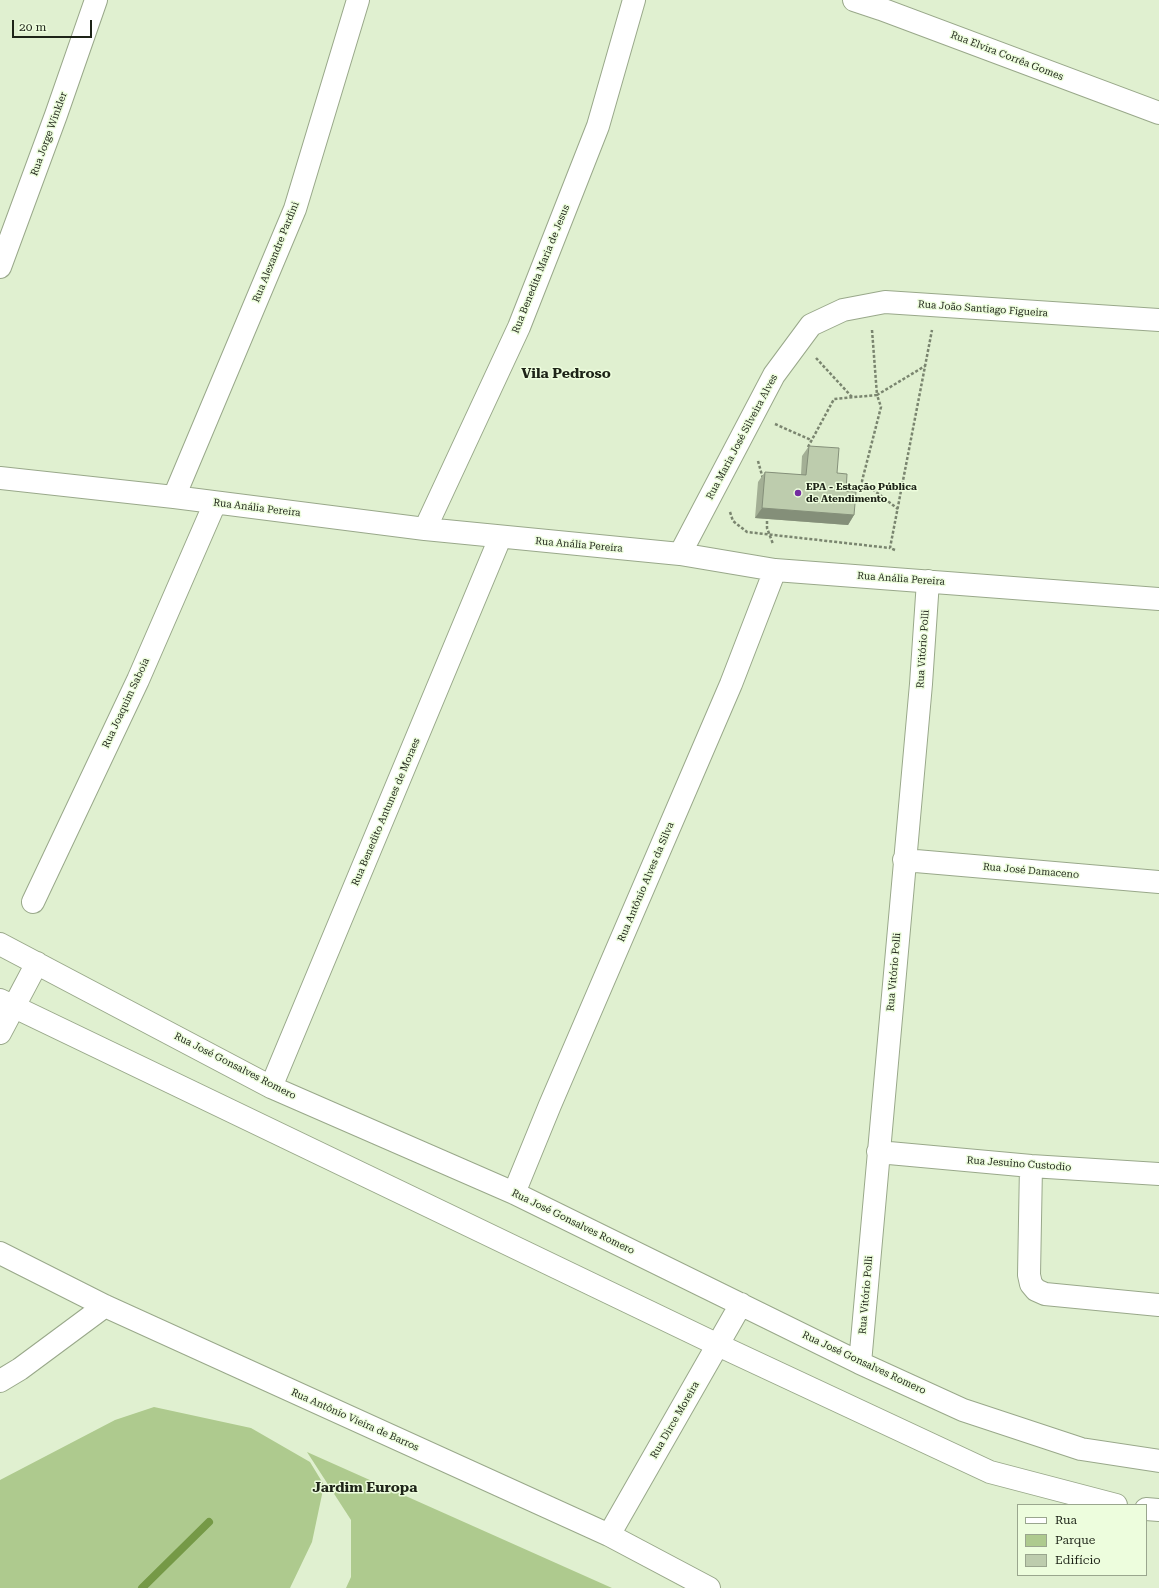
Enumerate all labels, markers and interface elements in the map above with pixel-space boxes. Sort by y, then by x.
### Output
scale bar [14,12,94,38]
text: 20 m [19,20,46,34]
street label: Rua Elvira Corrêa Gomes [949,29,1065,83]
street label: Rua Jorge Winkler [28,90,70,178]
street label: Rua Alexandre Pardini [250,200,302,304]
street label: Rua Benedita Maria de Jesus [510,203,572,335]
street label: Rua João Santiago Figueira [918,298,1048,320]
district label: Vila Pedroso [521,366,611,382]
street label: Rua Maria José Silveira Alves [704,372,780,502]
place label: EPA - Estação Pública de Atendimento [806,481,917,504]
marker: EPA - Estação Pública de Atendimento [793,488,803,498]
street label: Rua Anália Pereira [213,497,301,519]
street label: Rua Anália Pereira [535,535,623,555]
street label: Rua Anália Pereira [857,570,945,588]
street label: Rua Vitório Polli [914,609,932,689]
street label: Rua Joaquim Saboia [100,656,152,750]
street label: Rua Benedito Antunes de Moraes [349,736,423,888]
street label: Rua Antônio Alves da Silva [615,820,677,944]
street label: Rua José Damaceno [982,861,1080,881]
street label: Rua Vitório Polli [885,932,903,1012]
street label: Rua José Gonsalves Romero [172,1030,298,1102]
street label: Rua Jesuino Custodio [966,1154,1072,1174]
street label: Rua José Gonsalves Romero [510,1187,636,1257]
street label: Rua Vitório Polli [857,1255,875,1335]
street label: Rua José Gonsalves Romero [800,1329,928,1397]
street label: Rua Dirce Moreira [648,1379,702,1461]
street label: Rua Antônio Vieira de Barros [289,1386,421,1454]
district label: Jardim Europa [313,1480,417,1496]
legend [1017,1504,1147,1576]
text: Rua [1055,1513,1077,1527]
text: Parque [1055,1533,1095,1547]
text: Edifício [1055,1553,1101,1567]

